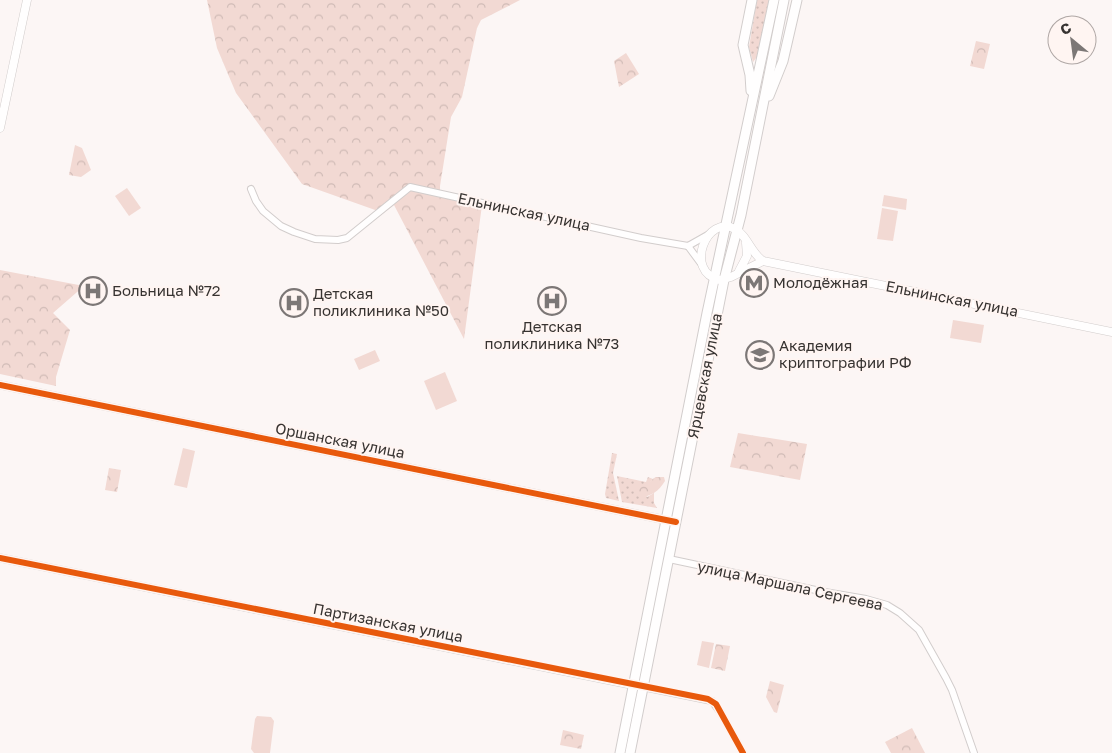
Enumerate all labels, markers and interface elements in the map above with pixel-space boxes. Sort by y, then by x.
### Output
north arrow [1047,15,1097,65]
text: С [1057,18,1074,38]
street label: Ельнинская улица [456,188,592,234]
metro station icon: Молодёжная [739,268,769,298]
place label: Молодёжная [773,273,868,291]
hospital icon: Больница №72 [78,276,108,306]
street label: Ельнинская улица [884,276,1020,320]
place label: Больница №72 [112,281,221,299]
place label: Детская поликлиника №50 [313,284,449,319]
hospital icon: Детская поликлиника №73 [537,286,567,316]
hospital icon: Детская поликлиника №50 [279,288,309,318]
street label: Ярцевская улица [683,312,725,440]
place label: Детская поликлиника №73 [485,317,619,352]
place label: Академия криптографии РФ [779,336,912,371]
school or university icon: Академия криптографии РФ [745,340,775,370]
street label: Оршанская улица [274,419,406,461]
street label: улица Маршала Сергеева [696,557,885,613]
street label: Партизанская улица [312,599,465,645]

